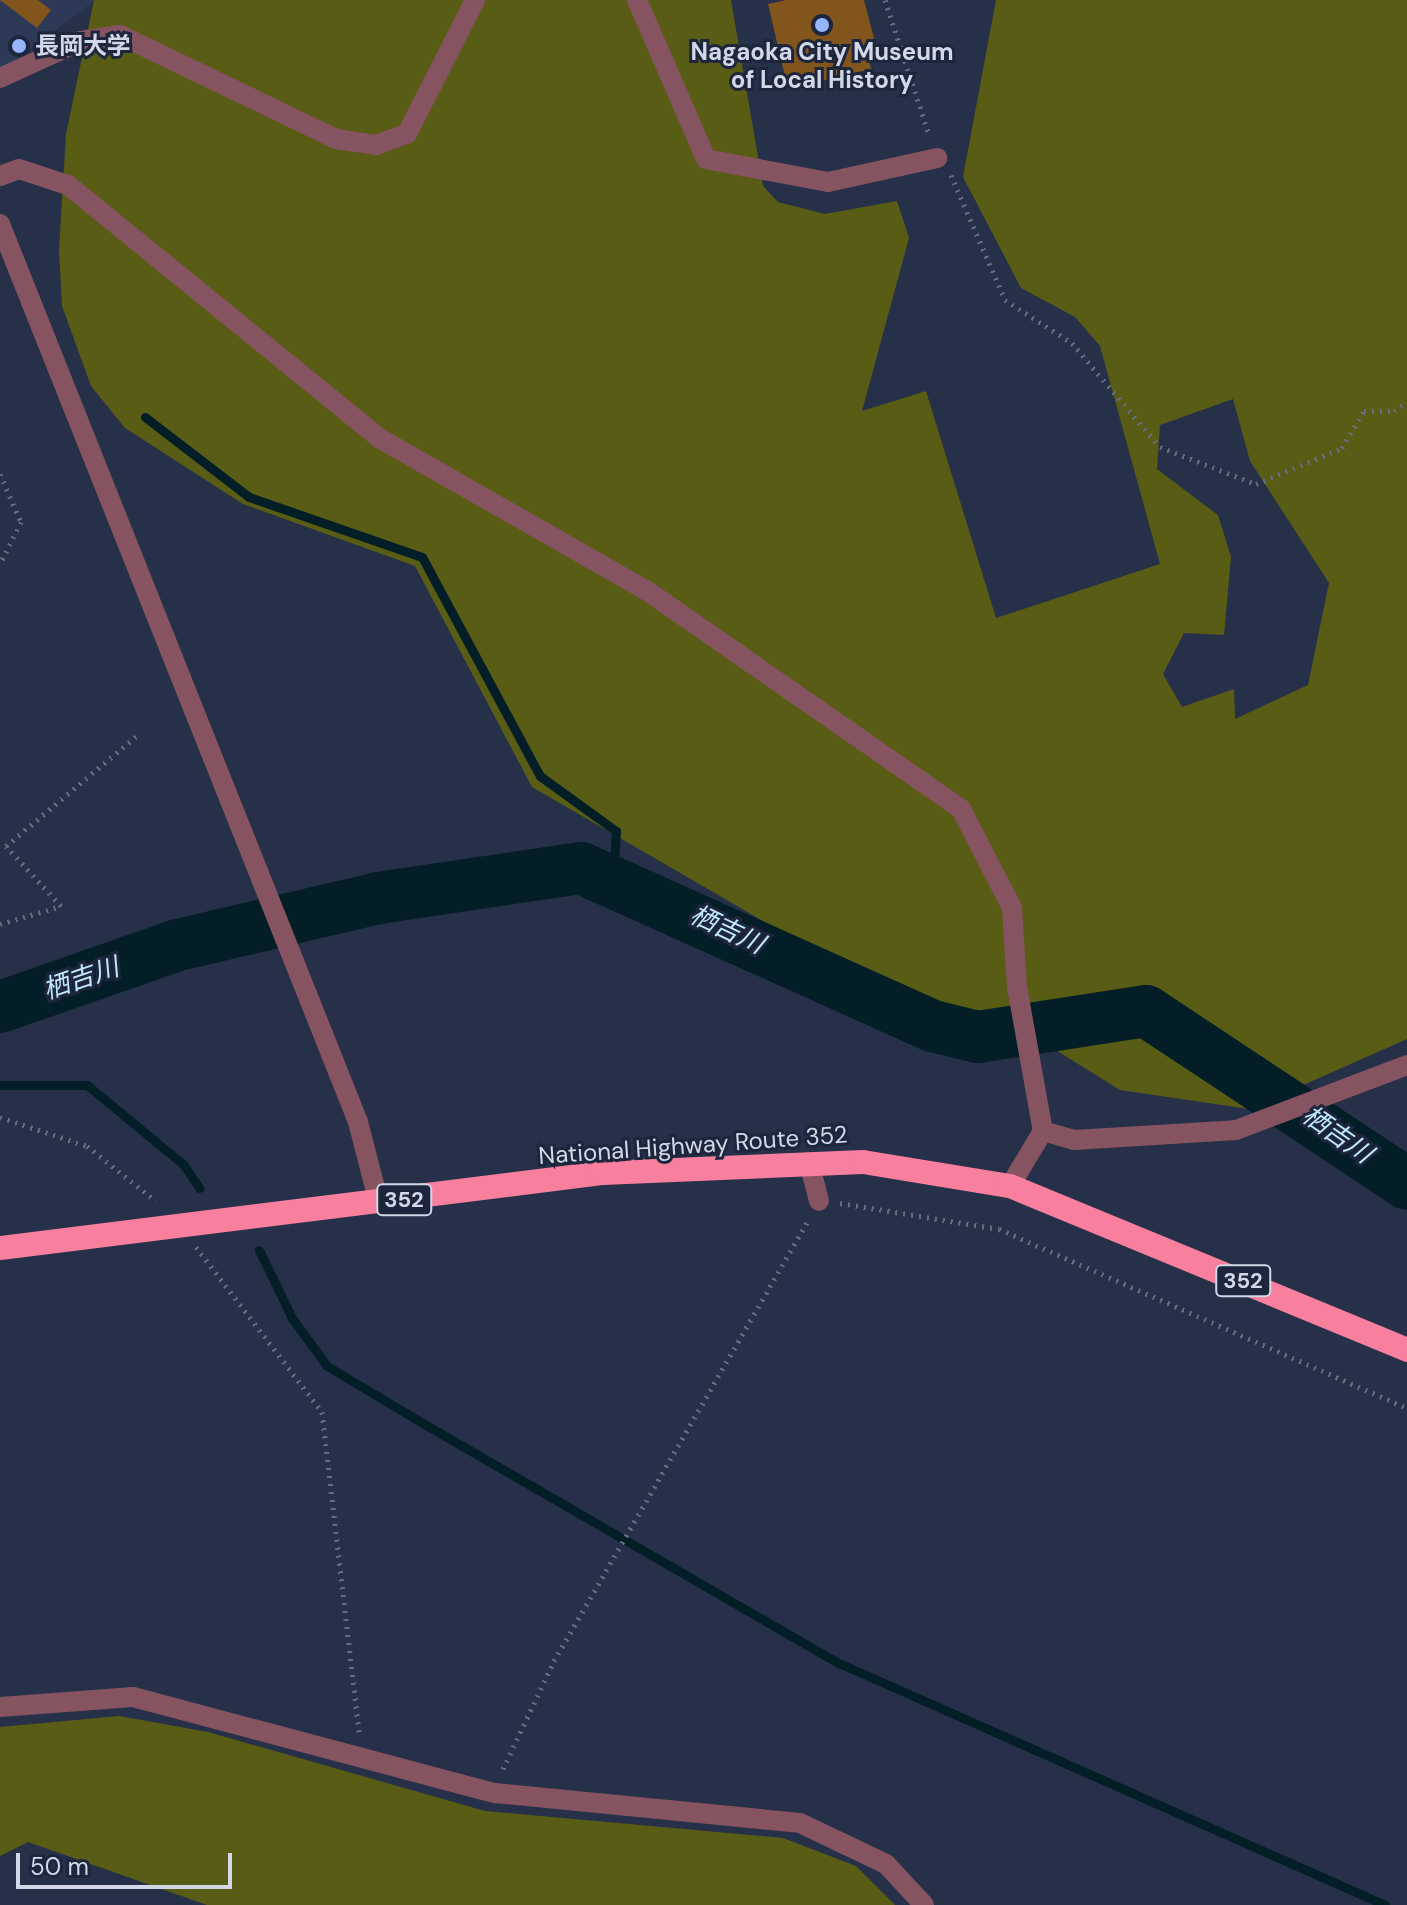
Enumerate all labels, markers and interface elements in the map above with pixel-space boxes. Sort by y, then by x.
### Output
marker: Nagaoka City Museum of Local History [813,16,831,34]
place label: 長岡大学 [35,32,131,60]
marker: 長岡大学 [10,37,28,55]
place label: Nagaoka City Museum of Local History [690,38,954,94]
water label: 栖吉川 [685,899,769,961]
water label: 栖吉川 [39,952,123,1006]
water label: 栖吉川 [1296,1100,1378,1170]
street label: National Highway Route 352 [538,1120,848,1170]
road number: 352 [376,1182,432,1218]
road number: 352 [1215,1263,1271,1299]
scale bar [20,1837,236,1887]
text: 50 m [30,1851,89,1882]

